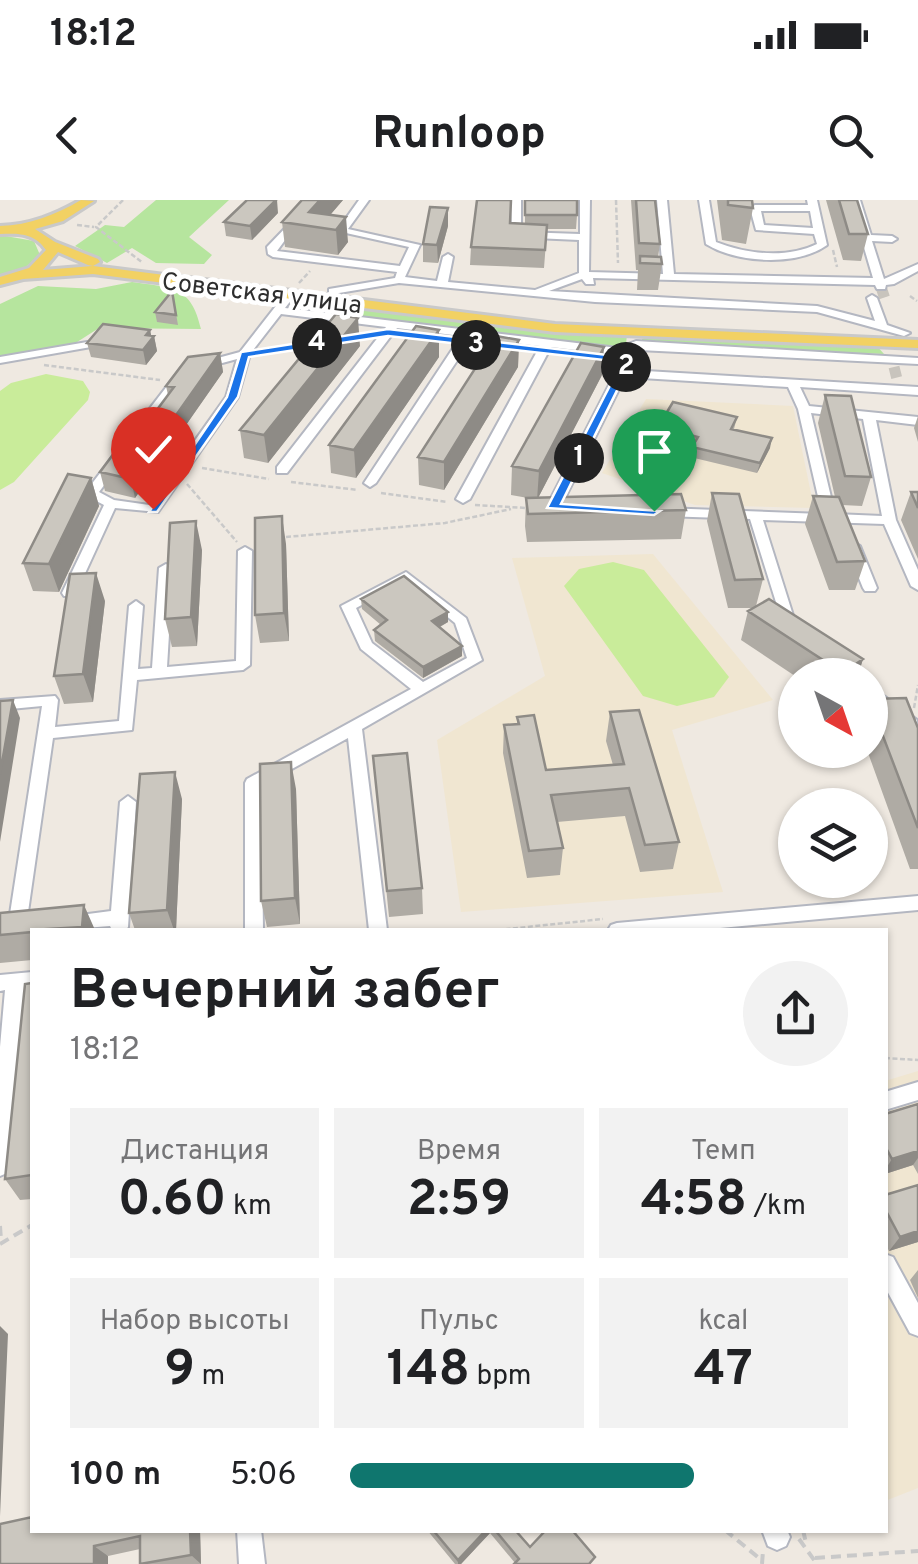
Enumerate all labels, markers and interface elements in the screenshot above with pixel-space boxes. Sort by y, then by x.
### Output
text: 18:12 [50,11,137,60]
text: Runloop [372,107,546,164]
icon: back [40,108,95,163]
icon: search [823,108,878,163]
street label: Советская улица [160,267,364,323]
pin: 4 [292,318,342,368]
pin: 3 [451,320,501,370]
text: 4 [308,325,326,361]
text: 3 [468,327,484,363]
pin: 2 [601,342,651,392]
text: 2 [617,349,635,385]
pin [111,407,196,510]
pin [612,409,697,512]
icon: check [126,422,181,477]
icon: arrive [627,424,682,479]
pin: 1 [554,433,604,483]
text: 1 [573,440,585,476]
north arrow [778,658,888,768]
map controls [778,658,888,898]
button: layers [778,788,888,898]
text: Вечерний забег [70,958,499,1028]
button: share [743,961,848,1066]
text: 18:12 [70,1031,140,1071]
text: Дистанция [120,1134,269,1170]
text: Время [417,1134,501,1170]
text: Темп [691,1134,756,1170]
text: 0.60 [118,1170,226,1233]
text: 2:59 [407,1170,511,1233]
text: 4:58 [641,1170,747,1233]
text: km [226,1189,272,1225]
text: /km [747,1189,806,1225]
text: Набор высоты [100,1304,290,1340]
text: Пульс [419,1304,499,1340]
text: kcal [698,1304,748,1340]
text: 9 [164,1340,195,1403]
text: 148 [386,1340,470,1403]
text: 47 [694,1340,753,1403]
text: m [195,1359,225,1395]
text: bpm [470,1359,532,1395]
text: 100 m [70,1456,161,1496]
text: 5:06 [230,1456,297,1496]

